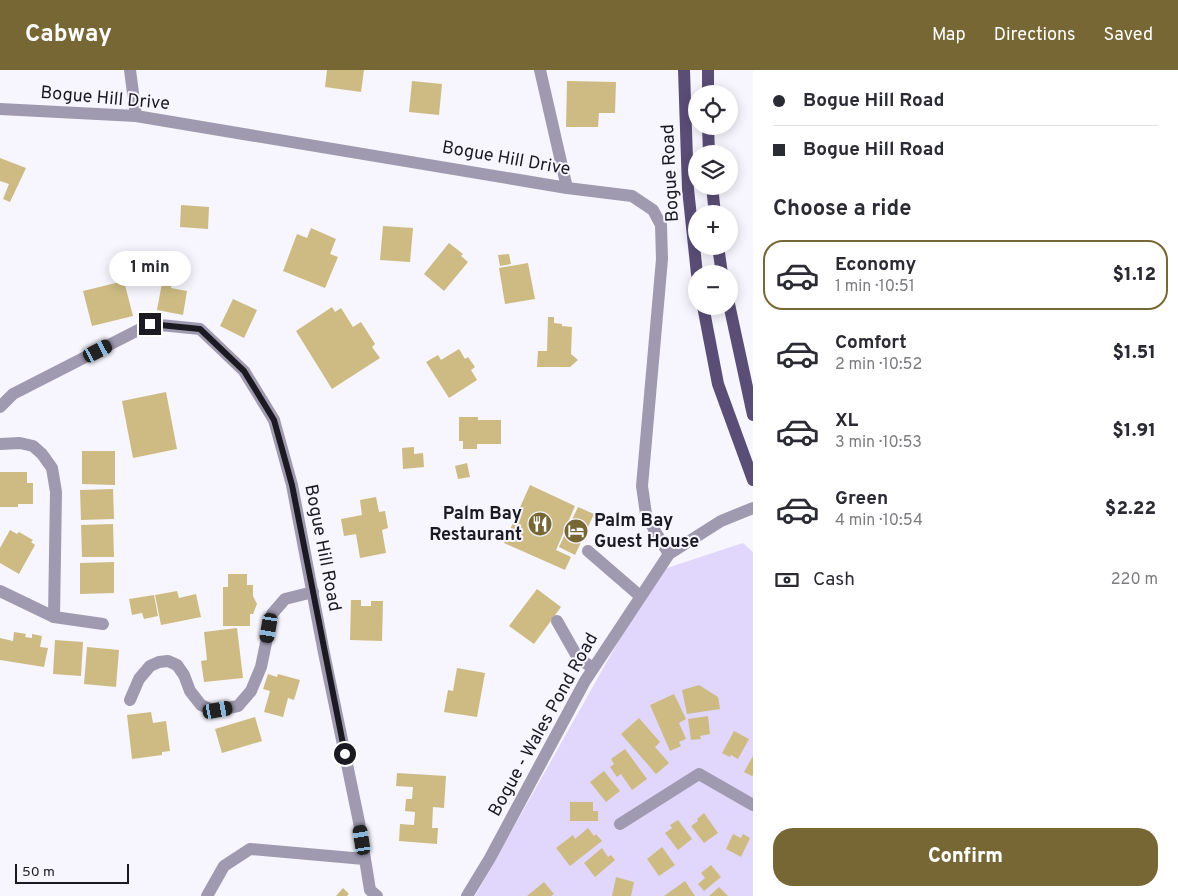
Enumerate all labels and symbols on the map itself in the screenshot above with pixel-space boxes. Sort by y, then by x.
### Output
street label: Bogue Hill Drive [39,82,171,116]
street label: Bogue Road [657,123,685,223]
street label: Bogue Hill Drive [440,136,572,182]
callout: 1 min [109,252,191,286]
route end [139,313,161,335]
car [81,338,114,364]
street label: Bogue Hill Road [298,483,346,613]
place label: Palm Bay Restaurant [429,503,522,547]
place label: Palm Bay Guest House [594,510,699,554]
restaurant icon: Palm Bay Restaurant [527,511,553,537]
hotel icon: Palm Bay Guest House [563,518,589,544]
car [259,612,278,644]
street label: Bogue - Wales Pond Road [484,629,604,821]
car [201,700,234,720]
route start [334,743,356,765]
car [352,824,371,856]
scale bar [15,861,129,884]

